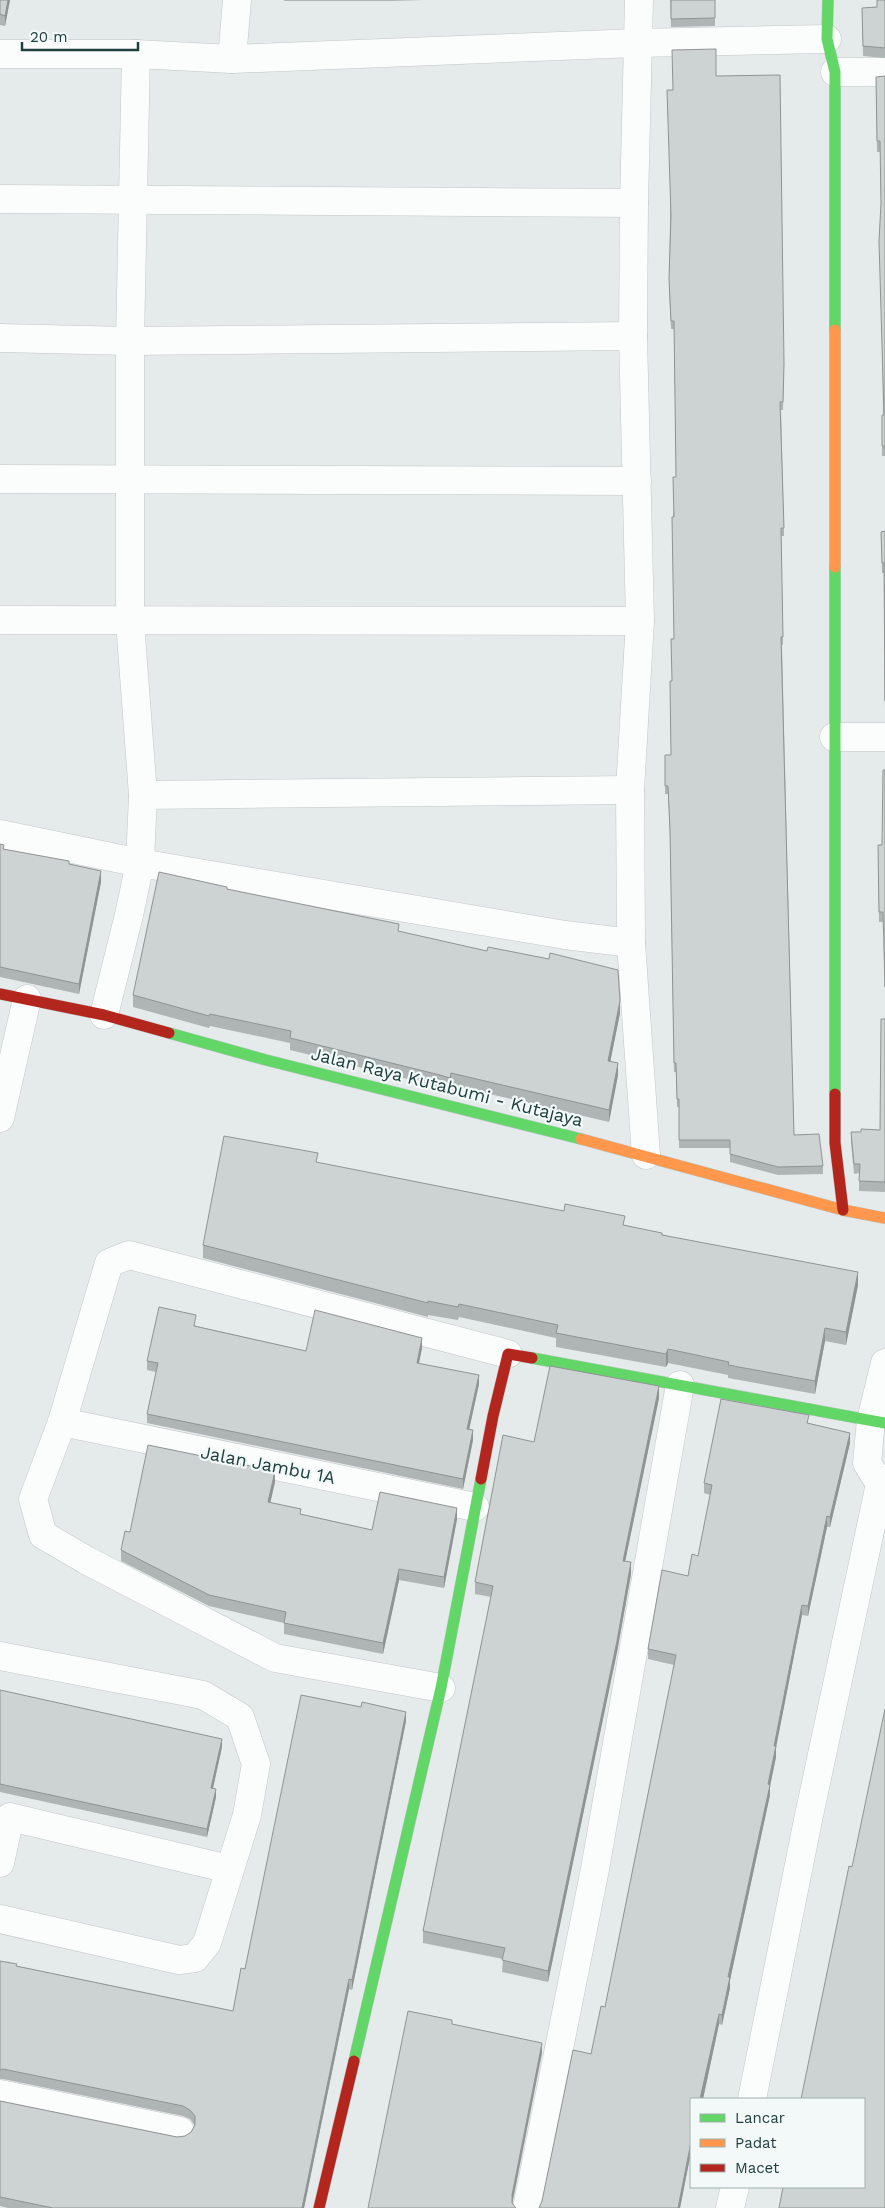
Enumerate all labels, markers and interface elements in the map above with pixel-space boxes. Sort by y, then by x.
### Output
scale bar [22,20,139,52]
text: 20 m [30,28,68,46]
street label: Jalan Raya Kutabumi - Kutajaya [309,1043,585,1131]
street label: Jalan Jambu 1A [199,1441,337,1488]
legend [690,2098,865,2188]
text: Lancar [735,2109,785,2127]
text: Padat [735,2134,777,2152]
text: Macet [735,2159,780,2177]

